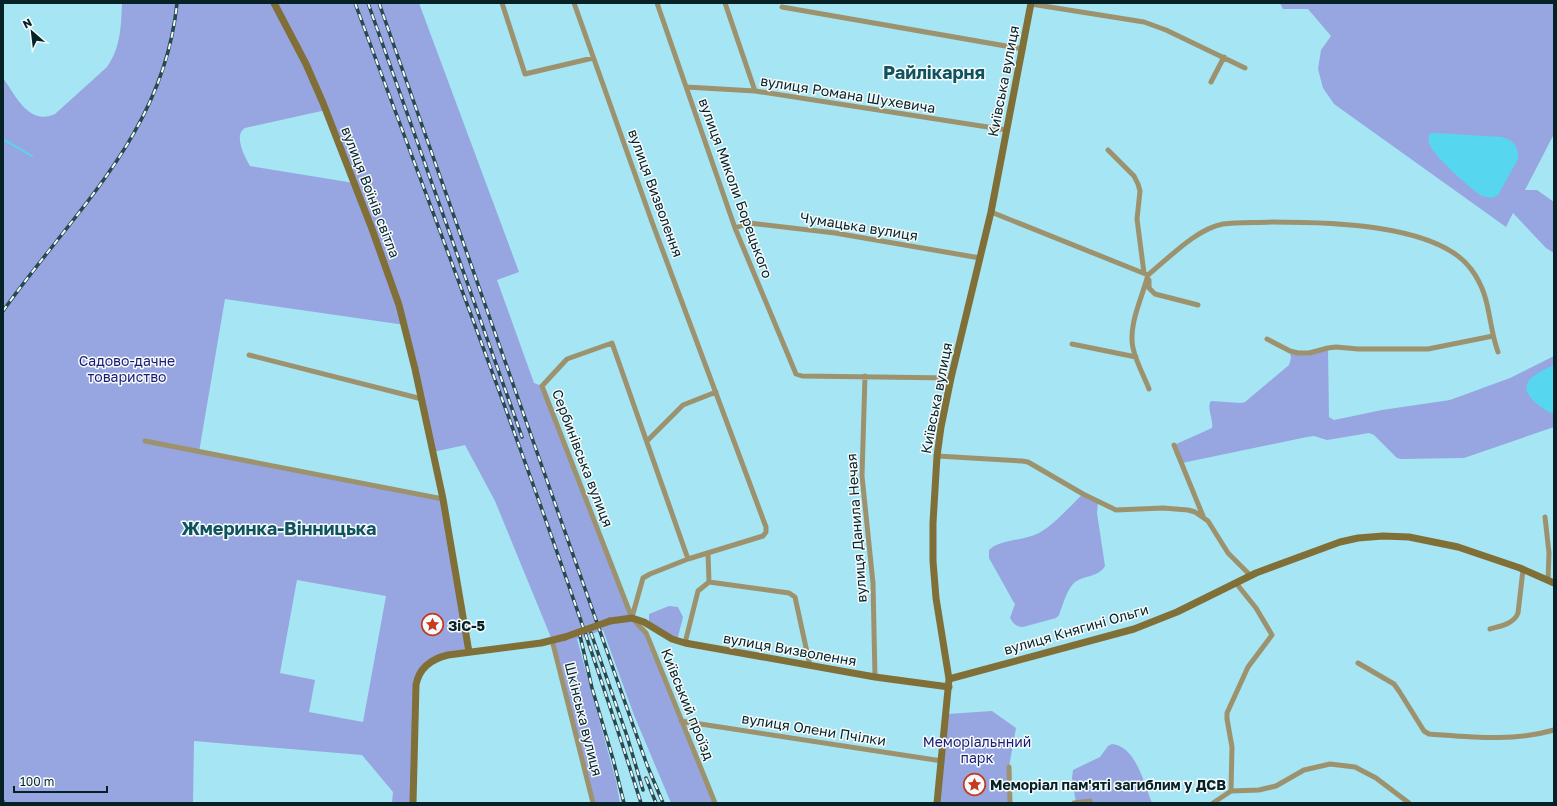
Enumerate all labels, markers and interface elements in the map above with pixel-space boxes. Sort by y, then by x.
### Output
north arrow [12,12,52,52]
text: N [20,15,34,30]
street label: Київська вулиця [984,24,1022,138]
district label: Райлікарня [883,61,985,83]
street label: вулиця Романа Шухевича [759,72,937,116]
street label: вулиця Миколи Борецького [695,96,777,280]
street label: вулиця Воїнів світла [338,124,404,260]
street label: вулиця Визволення [625,127,687,259]
street label: Чумацька вулиця [799,208,919,244]
street label: Київська вулиця [917,341,955,455]
park label: Садово-дачне товариство [79,352,175,385]
street label: Сербинівська вулиця [549,387,617,529]
street label: вулиця Данила Нечая [842,453,870,603]
district label: Жмеринка-Вінницька [181,517,377,539]
street label: вулиця Княгині Ольги [1002,600,1150,658]
place icon: ЗіС-5 [419,612,445,638]
place label: ЗіС-5 [448,617,485,634]
street label: вулиця Визволення [722,629,858,669]
street label: Київський проїзд [658,646,718,763]
street label: Шкінська вулиця [562,660,606,778]
street label: вулиця Олени Пчілки [741,709,887,749]
park label: Меморіальнний парк [923,733,1031,766]
scale bar [14,768,107,794]
place icon: Меморіал пам'яті загиблим у ДСВ [962,771,988,797]
text: 100 m [20,774,54,789]
place label: Меморіал пам'яті загиблим у ДСВ [990,776,1226,793]

